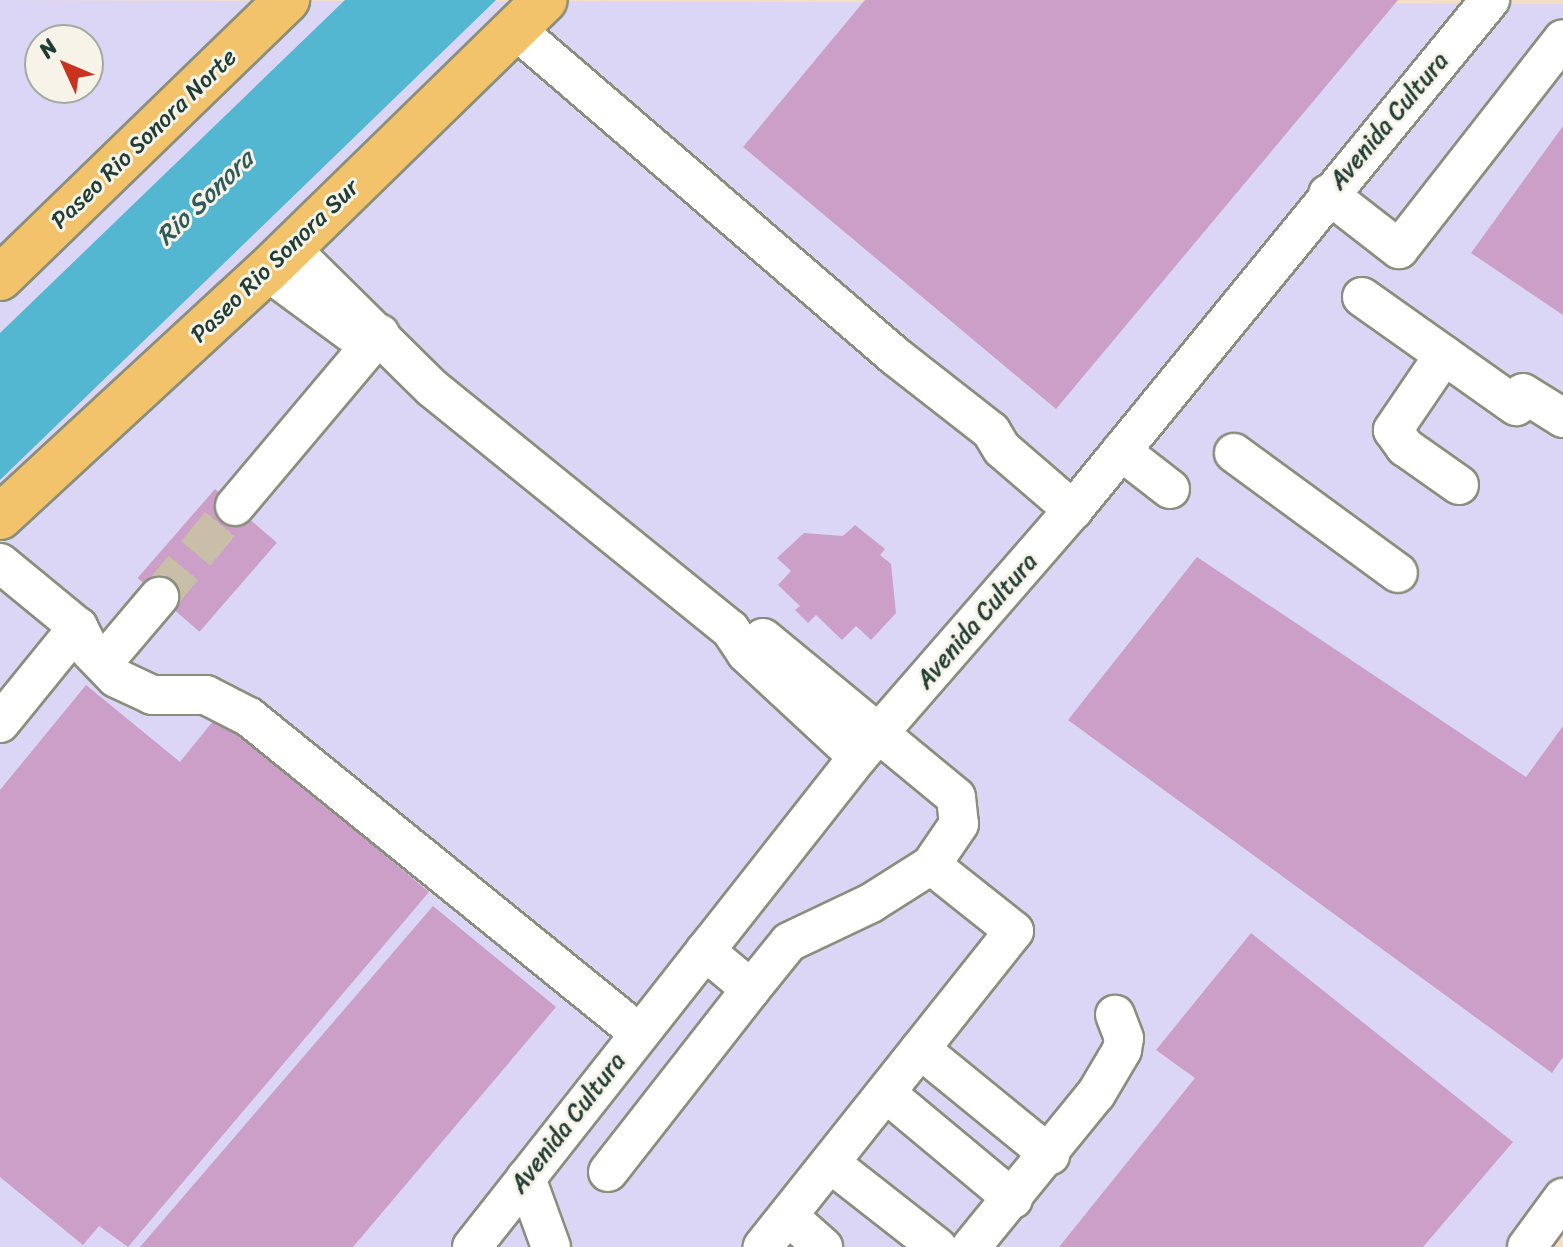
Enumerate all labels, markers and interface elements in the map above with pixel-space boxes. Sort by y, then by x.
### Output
north arrow [24,24,104,104]
street label: Paseo Rio Sonora Norte [44,42,244,236]
street label: Avenida Cultura [1323,47,1455,195]
water label: Rio Sonora [150,144,260,252]
street label: Paseo Rio Sonora Sur [184,172,366,350]
street label: Avenida Cultura [910,548,1044,694]
street label: Avenida Cultura [504,1047,632,1199]

